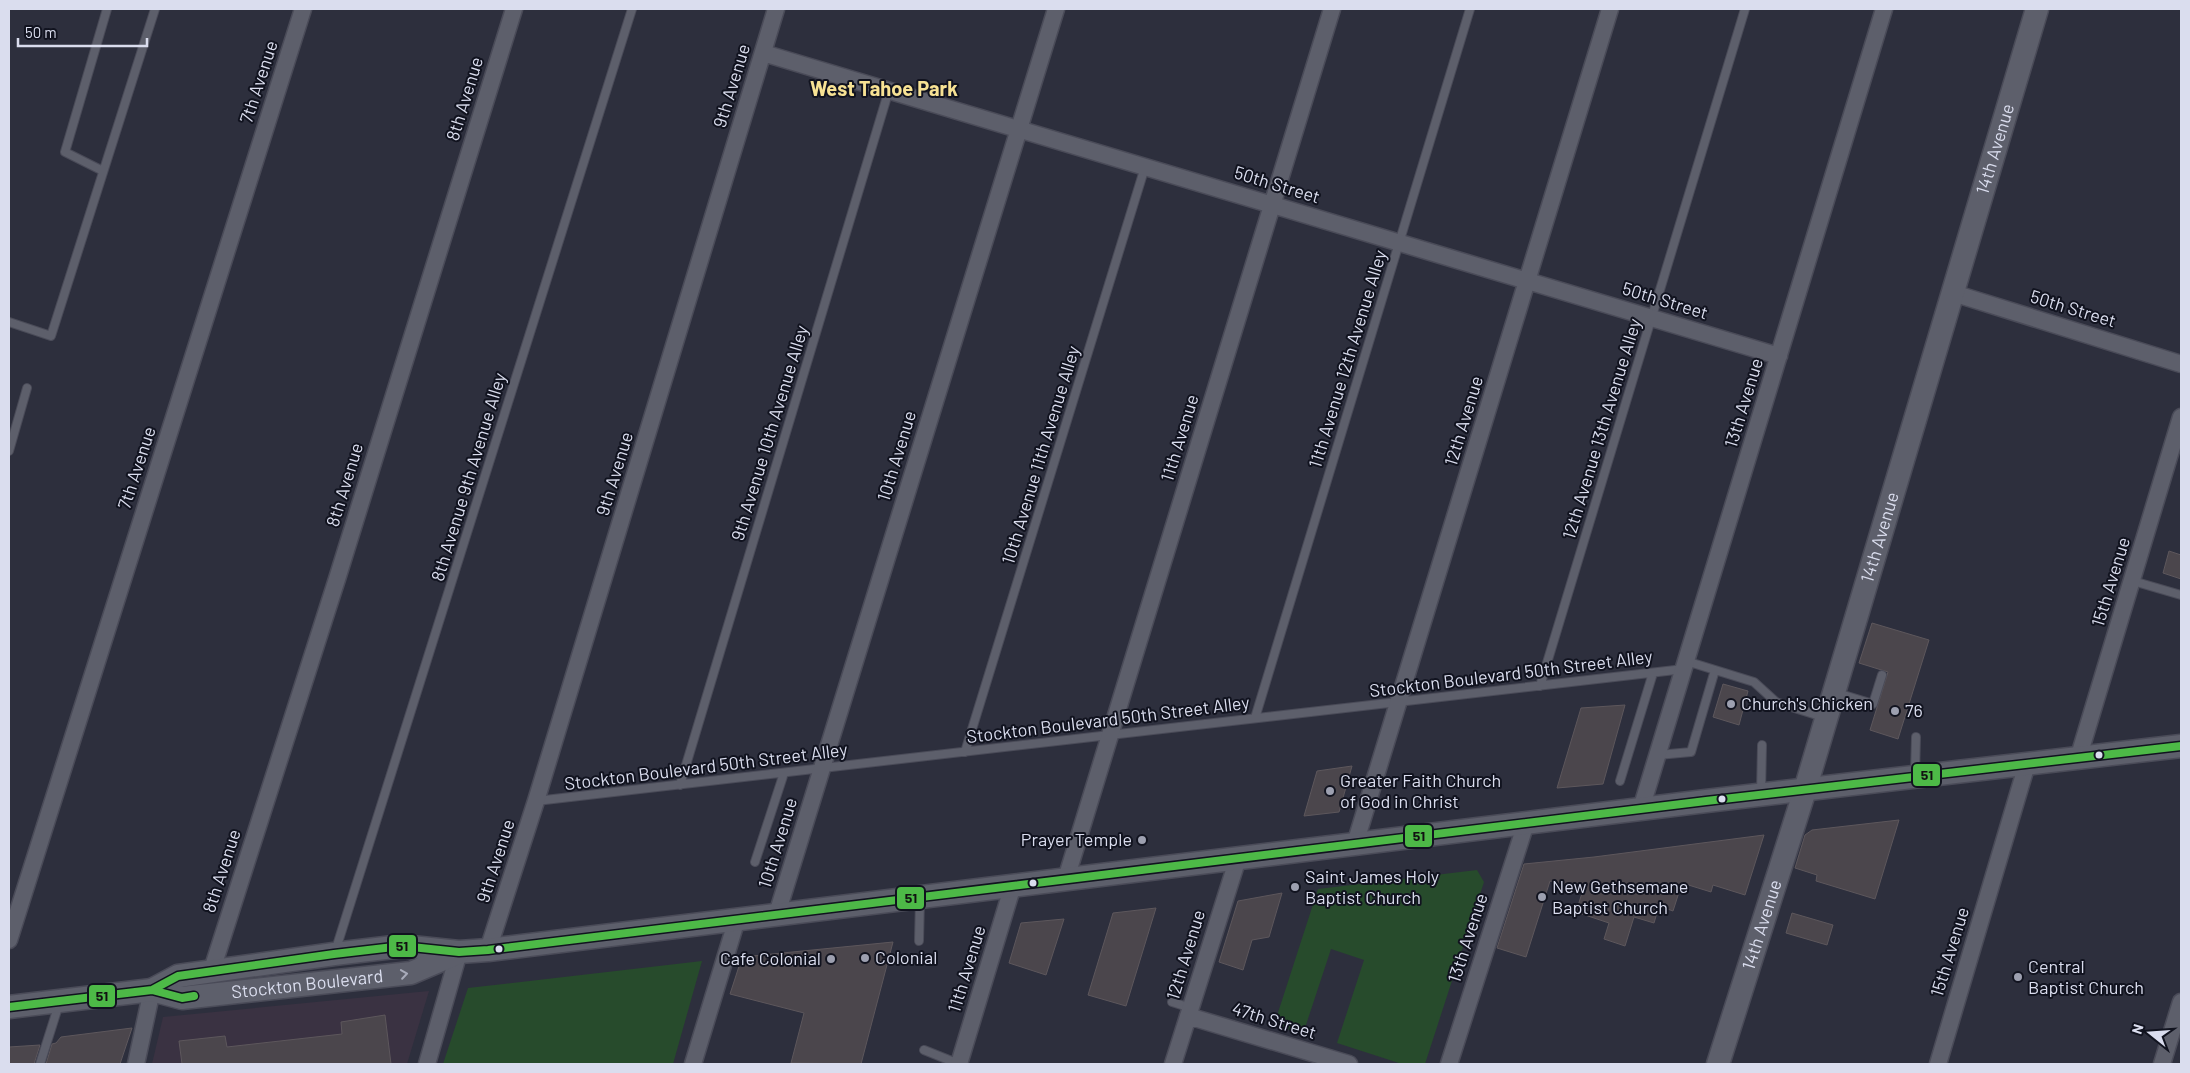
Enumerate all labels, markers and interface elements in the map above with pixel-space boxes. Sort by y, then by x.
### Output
scale bar [18,15,146,47]
text: 50 m [25,23,57,41]
street label: 7th Avenue [234,38,282,126]
street label: 9th Avenue [708,41,754,130]
street label: 8th Avenue [441,54,487,143]
district label: West Tahoe Park [810,76,958,100]
street label: 14th Avenue [1971,101,2018,197]
street label: 50th Street [1232,161,1323,207]
street label: 11th Avenue 12th Avenue Alley [1303,247,1391,470]
street label: 50th Street [1620,277,1711,323]
street label: 50th Street [2028,285,2119,331]
street label: 12th Avenue 13th Avenue Alley [1557,316,1645,542]
street label: 9th Avenue 10th Avenue Alley [726,322,812,543]
street label: 10th Avenue 11th Avenue Alley [996,343,1084,567]
street label: 13th Avenue [1719,355,1767,450]
street label: 8th Avenue 9th Avenue Alley [426,370,510,584]
street label: 12th Avenue [1439,373,1487,468]
street label: 11th Avenue [1155,392,1203,484]
street label: 10th Avenue [872,408,920,504]
street label: 7th Avenue [112,424,160,512]
street label: 9th Avenue [591,429,637,518]
street label: 8th Avenue [321,440,367,529]
street label: 14th Avenue [1855,489,1903,585]
street label: 15th Avenue [2086,534,2134,629]
street label: Stockton Boulevard 50th Street Alley [1368,645,1654,701]
street label: Stockton Boulevard 50th Street Alley [965,691,1251,747]
place label: Church's Chicken [1741,692,1873,714]
marker: Church's Chicken [1725,698,1737,710]
place label: 76 [1905,699,1923,721]
marker: 76 [1889,705,1901,717]
street label: Stockton Boulevard 50th Street Alley [563,738,849,794]
unlabelled marker [2094,750,2104,760]
line badge: 51 [1912,763,1941,787]
text: 51 [1921,766,1933,783]
place label: Greater Faith Church of God in Christ [1340,769,1501,812]
marker: Greater Faith Church of God in Christ [1324,785,1336,797]
unlabelled marker [1717,794,1727,804]
street label: 10th Avenue [753,795,801,891]
street label: 9th Avenue [471,816,519,905]
line badge: 51 [1404,824,1433,848]
street label: 8th Avenue [197,826,245,915]
text: 51 [1413,827,1425,844]
place label: Prayer Temple [1021,828,1132,850]
marker: Prayer Temple [1136,834,1148,846]
place label: Saint James Holy Baptist Church [1305,865,1439,908]
place label: New Gethsemane Baptist Church [1552,875,1688,918]
street label: 14th Avenue [1737,877,1786,972]
unlabelled marker [1028,878,1038,888]
marker: Saint James Holy Baptist Church [1289,881,1301,893]
line badge: 51 [896,886,925,910]
text: 51 [905,889,917,906]
street label: 13th Avenue [1442,890,1492,985]
marker: New Gethsemane Baptist Church [1536,891,1548,903]
street label: 15th Avenue [1925,904,1973,999]
street label: 12th Avenue [1161,907,1209,1002]
street label: 11th Avenue [942,923,990,1015]
line badge: 51 [388,934,417,958]
text: 51 [396,937,408,954]
unlabelled marker [494,944,504,954]
place label: Colonial [875,946,937,968]
place label: Cafe Colonial [720,947,821,969]
marker: Colonial [859,952,871,964]
marker: Cafe Colonial [825,953,837,965]
place label: Central Baptist Church [2028,955,2144,998]
street label: Stockton Boulevard [230,964,384,1003]
one-way arrow [400,969,409,979]
marker: Central Baptist Church [2012,971,2024,983]
line badge: 51 [88,984,116,1008]
text: 51 [96,987,108,1004]
street label: 47th Street [1230,997,1319,1043]
north arrow [2125,1008,2175,1058]
text: N [2128,1022,2147,1036]

